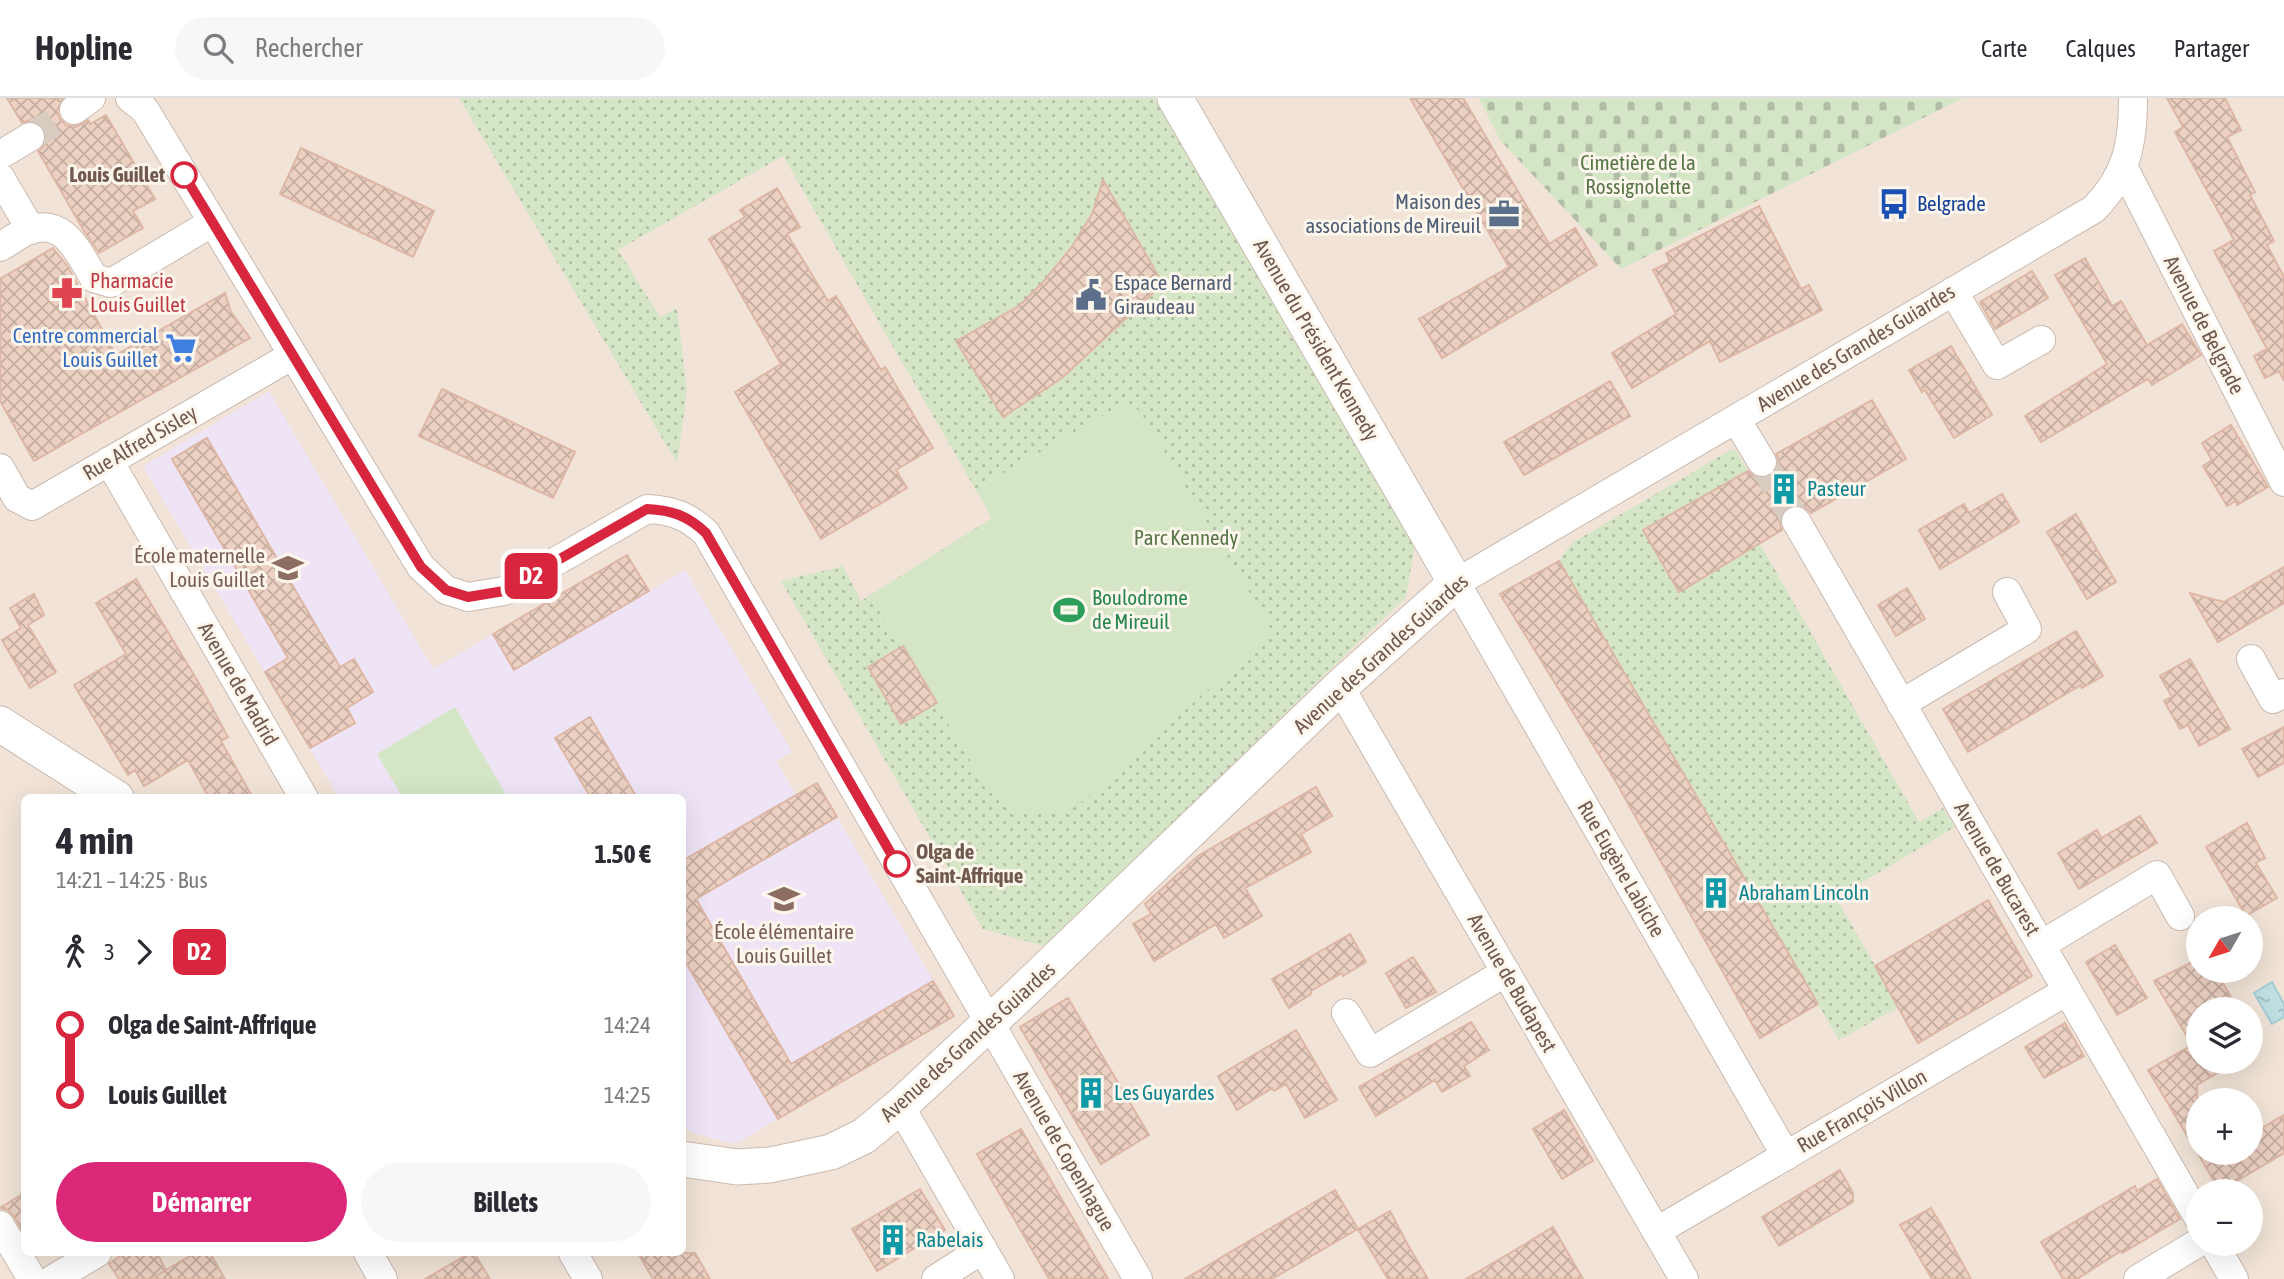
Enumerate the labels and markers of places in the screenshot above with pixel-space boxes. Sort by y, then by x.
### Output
place label: Louis Guillet [69,162,165,186]
marker: Louis Guillet [171,162,197,188]
bus stop icon: Belgrade [1877,187,1911,221]
place label: Maison des associations de Mireuil [1305,189,1481,237]
place label: Belgrade [1917,191,1986,215]
office icon: Maison des associations de Mireuil [1487,197,1521,231]
place label: Pharmacie Louis Guillet [90,268,186,316]
place label: Espace Bernard Giraudeau [1114,270,1232,318]
pharmacy icon: Pharmacie Louis Guillet [50,276,84,310]
public building icon: Espace Bernard Giraudeau [1074,278,1108,312]
place label: Centre commercial Louis Guillet [13,323,158,371]
supermarket icon: Centre commercial Louis Guillet [164,331,198,365]
building icon: Pasteur [1767,472,1801,506]
place label: Pasteur [1807,476,1867,500]
place label: École maternelle Louis Guillet [134,543,265,591]
school or university icon: École maternelle Louis Guillet [271,551,305,585]
place label: Boulodrome de Mireuil [1092,585,1188,633]
sports icon: Boulodrome de Mireuil [1052,593,1086,627]
place label: Olga de Saint-Affrique [916,839,1023,887]
marker: Olga de Saint-Affrique [884,851,910,877]
building icon: Abraham Lincoln [1699,876,1733,910]
place label: Abraham Lincoln [1739,880,1869,904]
school or university icon: École élémentaire Louis Guillet [767,882,801,916]
place label: École élémentaire Louis Guillet [714,919,854,967]
building icon: Les Guyardes [1074,1076,1108,1110]
place label: Les Guyardes [1114,1080,1215,1104]
building icon: Rabelais [876,1223,910,1257]
place label: Rabelais [916,1227,983,1251]

